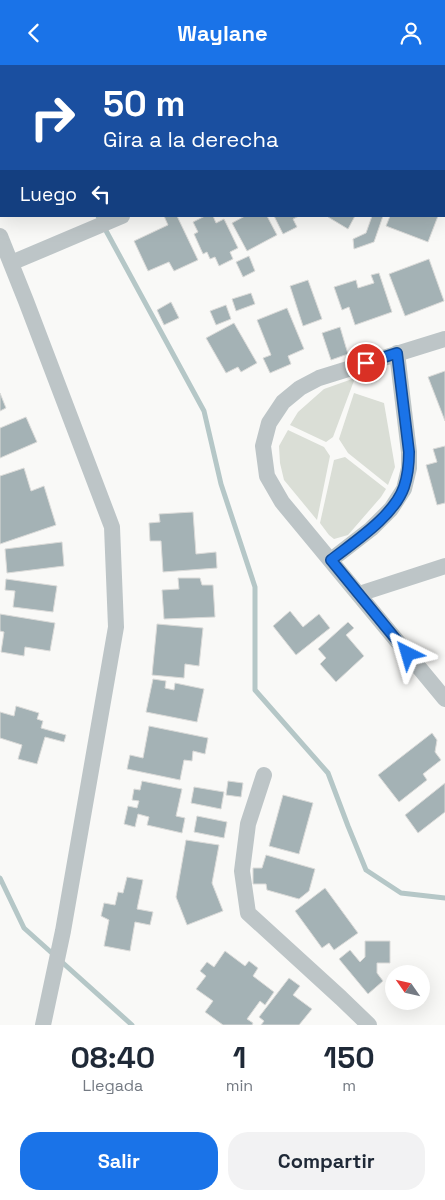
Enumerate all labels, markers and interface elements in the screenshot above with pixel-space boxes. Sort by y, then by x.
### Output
icon: back [20,19,48,47]
text: Waylane [177,19,268,47]
icon: person [397,19,425,47]
text: 50 m [103,82,185,126]
icon: right [20,85,85,150]
text: Gira a la derecha [103,125,279,153]
icon: left [87,180,115,208]
text: Luego [20,182,77,207]
pin [345,342,387,384]
icon: arrive [352,349,380,377]
position arrow [381,627,433,679]
north arrow [385,965,430,1010]
map controls [385,965,430,1010]
text: 08:40 [70,1038,155,1077]
text: 1 [233,1038,246,1077]
text: 150 [324,1038,375,1077]
text: Llegada [82,1075,143,1096]
text: min [226,1075,253,1096]
text: m [342,1075,356,1096]
button: Salir [20,1132,218,1190]
button: Compartir [228,1132,425,1190]

